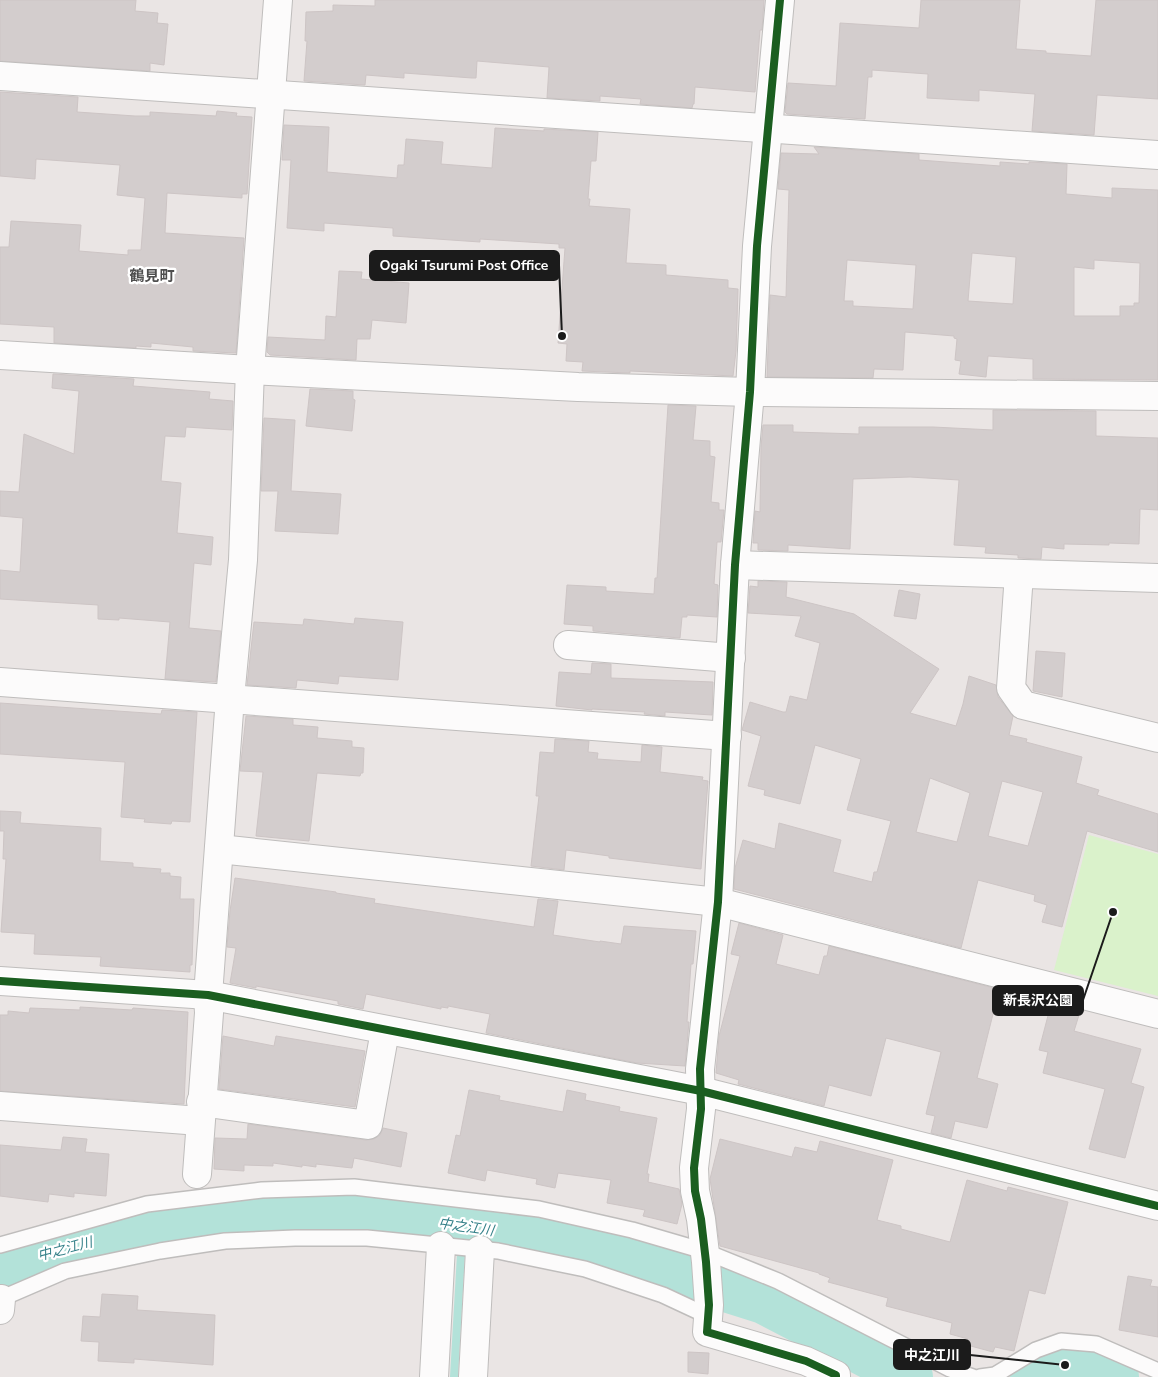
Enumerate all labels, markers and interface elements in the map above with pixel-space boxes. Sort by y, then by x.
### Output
callout: Ogaki Tsurumi Post Office [370,251,559,280]
text: Ogaki Tsurumi Post Office [380,256,549,275]
district label: 鶴見町 [129,266,175,286]
callout: 新長沢公園 [993,986,1083,1015]
text: 新長沢公園 [1003,991,1073,1010]
water label: 中之江川 [437,1214,497,1241]
water label: 中之江川 [35,1232,96,1265]
callout: 中之江川 [894,1340,970,1369]
text: 中之江川 [904,1346,960,1365]

